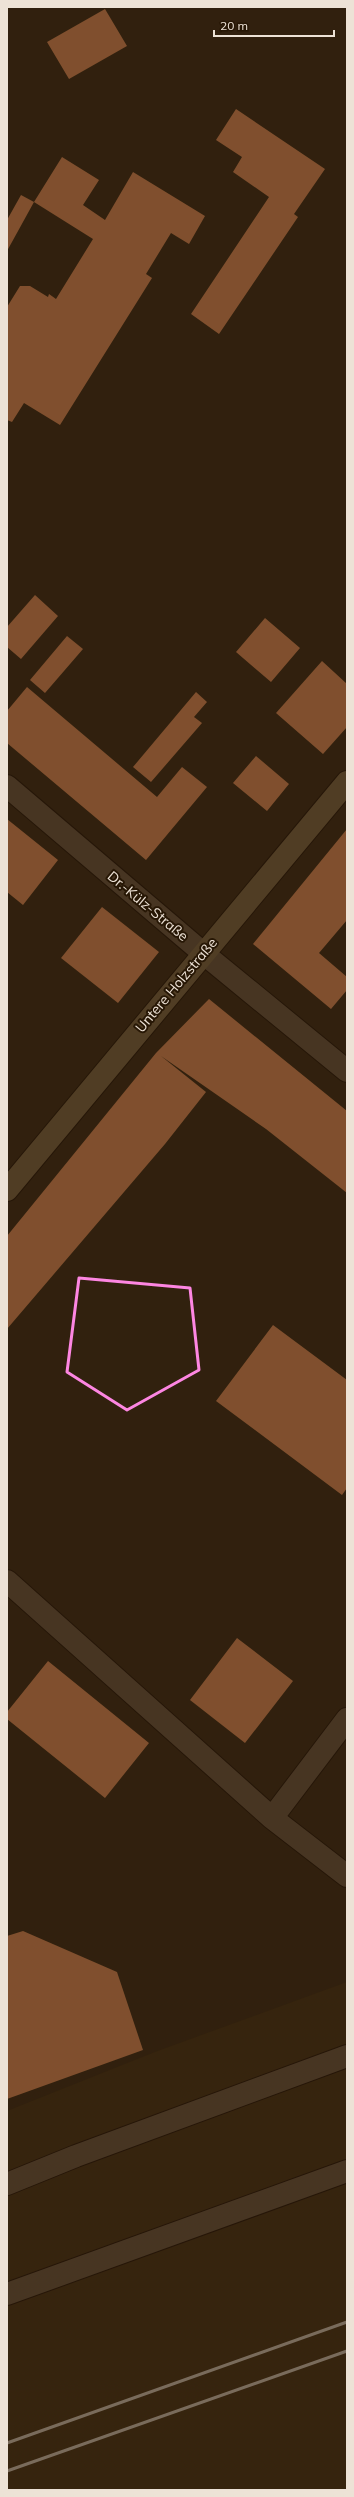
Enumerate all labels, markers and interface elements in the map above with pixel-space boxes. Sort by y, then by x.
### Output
scale bar [214,12,334,38]
text: 20 m [220,18,248,33]
street label: Dr.-Külz-Straße [104,867,192,945]
street label: Untere Holzstraße [131,934,221,1036]

